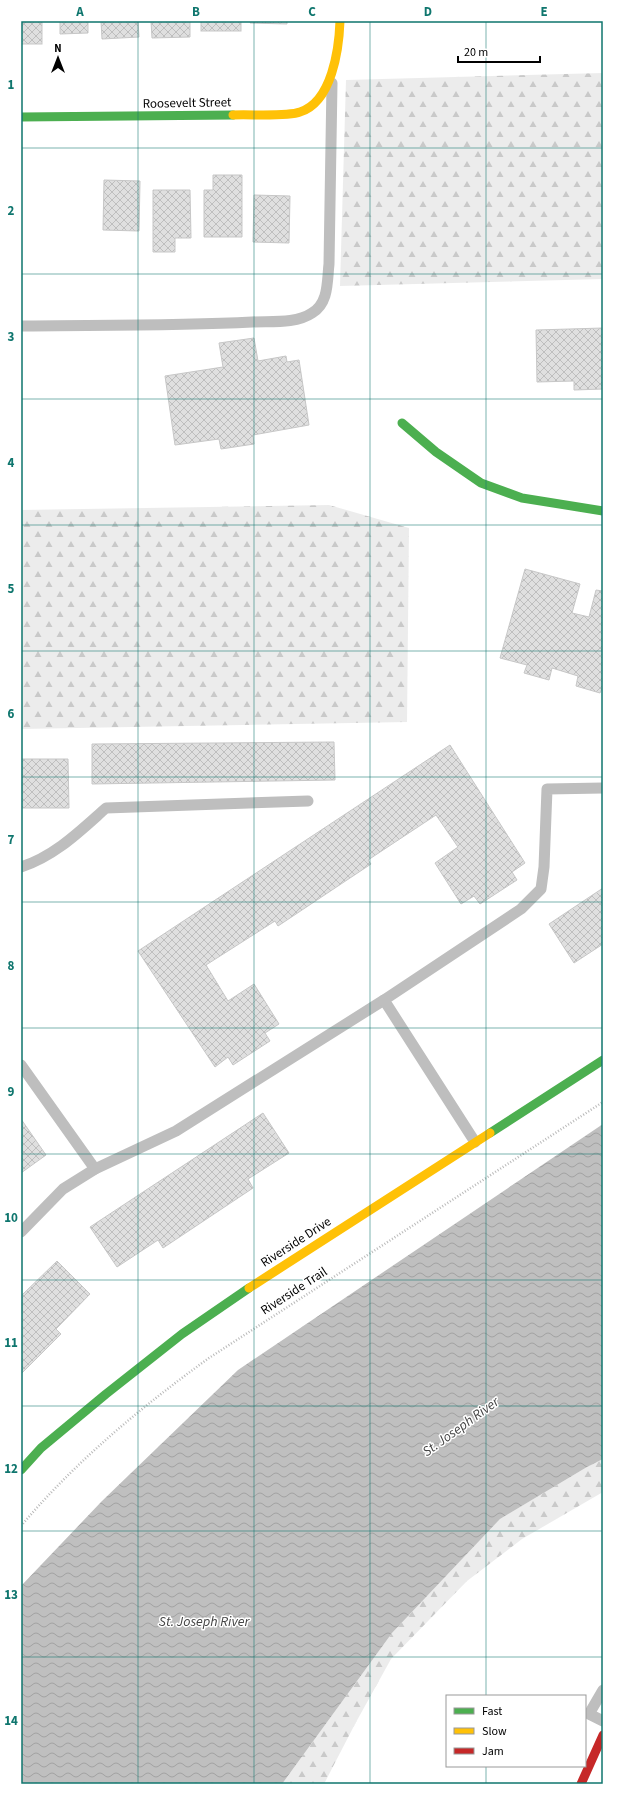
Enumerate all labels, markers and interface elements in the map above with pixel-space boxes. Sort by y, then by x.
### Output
text: A [75,3,84,21]
text: B [192,3,200,21]
text: C [308,3,316,21]
text: D [424,3,432,21]
text: E [540,3,548,21]
north arrow [38,38,78,78]
scale bar [458,38,540,64]
text: N [54,41,62,56]
text: 20 m [464,44,488,61]
text: 1 [8,76,15,94]
street label: Roosevelt Street [143,93,232,113]
text: 2 [8,202,15,220]
text: 3 [8,328,15,346]
text: 4 [8,454,15,472]
text: 5 [8,580,15,598]
text: 6 [8,705,15,723]
text: 7 [8,831,15,849]
text: 8 [8,957,15,975]
text: 9 [8,1083,15,1101]
text: 10 [4,1209,18,1227]
street label: Riverside Drive [257,1212,335,1272]
street label: Riverside Trail [257,1263,331,1319]
text: 11 [4,1334,18,1352]
water label: St. Joseph River [419,1392,504,1462]
text: 12 [4,1460,18,1478]
text: 13 [4,1586,18,1604]
water label: St. Joseph River [159,1612,250,1632]
legend [446,1695,586,1767]
text: Fast [482,1703,502,1720]
text: 14 [4,1712,18,1730]
text: Slow [482,1723,507,1740]
text: Jam [482,1743,504,1760]

